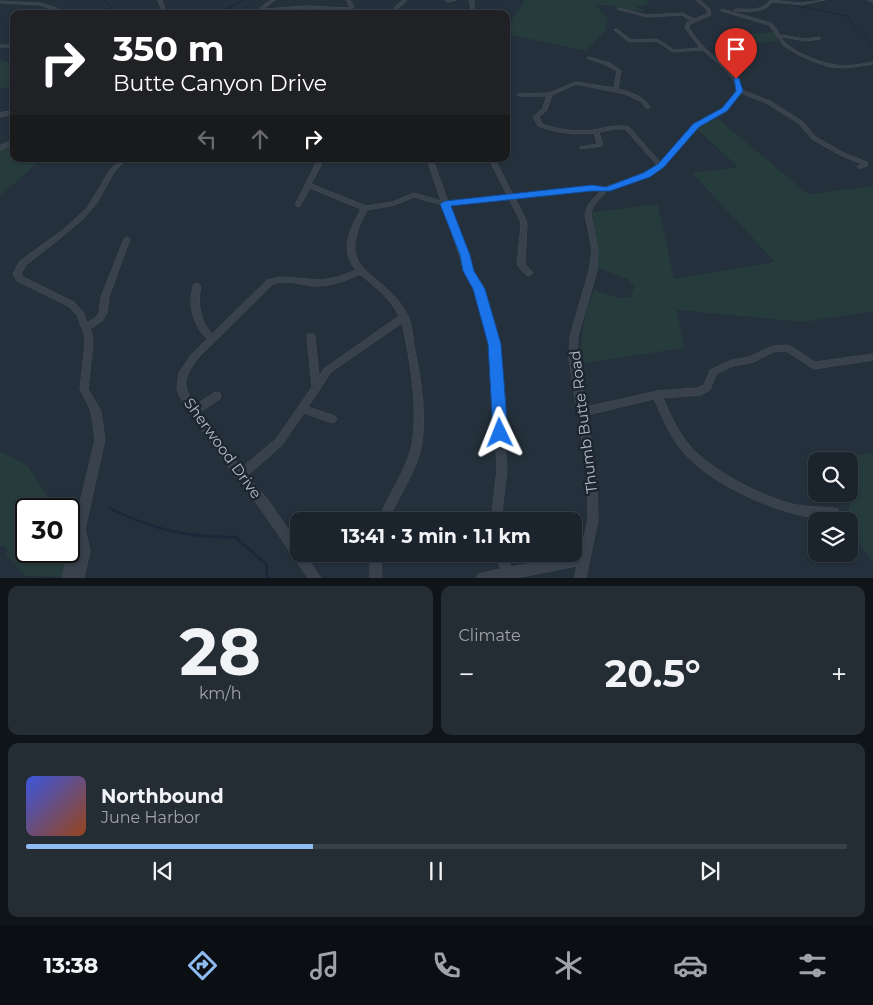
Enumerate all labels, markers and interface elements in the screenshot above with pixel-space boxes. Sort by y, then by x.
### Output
text: 350 m [113,27,225,70]
pin [715,28,757,79]
icon: right [30,30,95,95]
icon: arrive [722,35,750,63]
text: Butte Canyon Drive [113,70,327,97]
icon: left [193,125,221,153]
icon: ahead [246,125,274,153]
icon: right [299,125,327,153]
street label: Thumb Butte Road [565,349,601,495]
street label: Sherwood Drive [180,394,266,502]
position arrow [473,406,525,458]
map controls [808,452,858,562]
button: search [808,452,858,502]
speed limit sign: 30 [15,498,80,563]
button: layers [808,512,858,562]
text: 13:41 · 3 min · 1.1 km [341,525,531,548]
text: 28 [180,612,261,691]
text: Climate [459,626,521,645]
text: 20.5° [605,650,701,697]
text: − [459,657,475,691]
text: + [831,657,847,691]
text: km/h [199,684,242,703]
text: Northbound [101,785,224,808]
text: June Harbor [101,808,200,827]
icon: previous [149,857,177,885]
icon: pause [422,857,450,885]
icon: next [696,857,724,885]
icon: directions [185,948,220,983]
icon: music [307,948,342,983]
icon: phone [429,948,464,983]
icon: climate [551,948,586,983]
icon: car [673,948,708,983]
icon: filters [795,948,830,983]
text: 13:38 [43,952,98,979]

